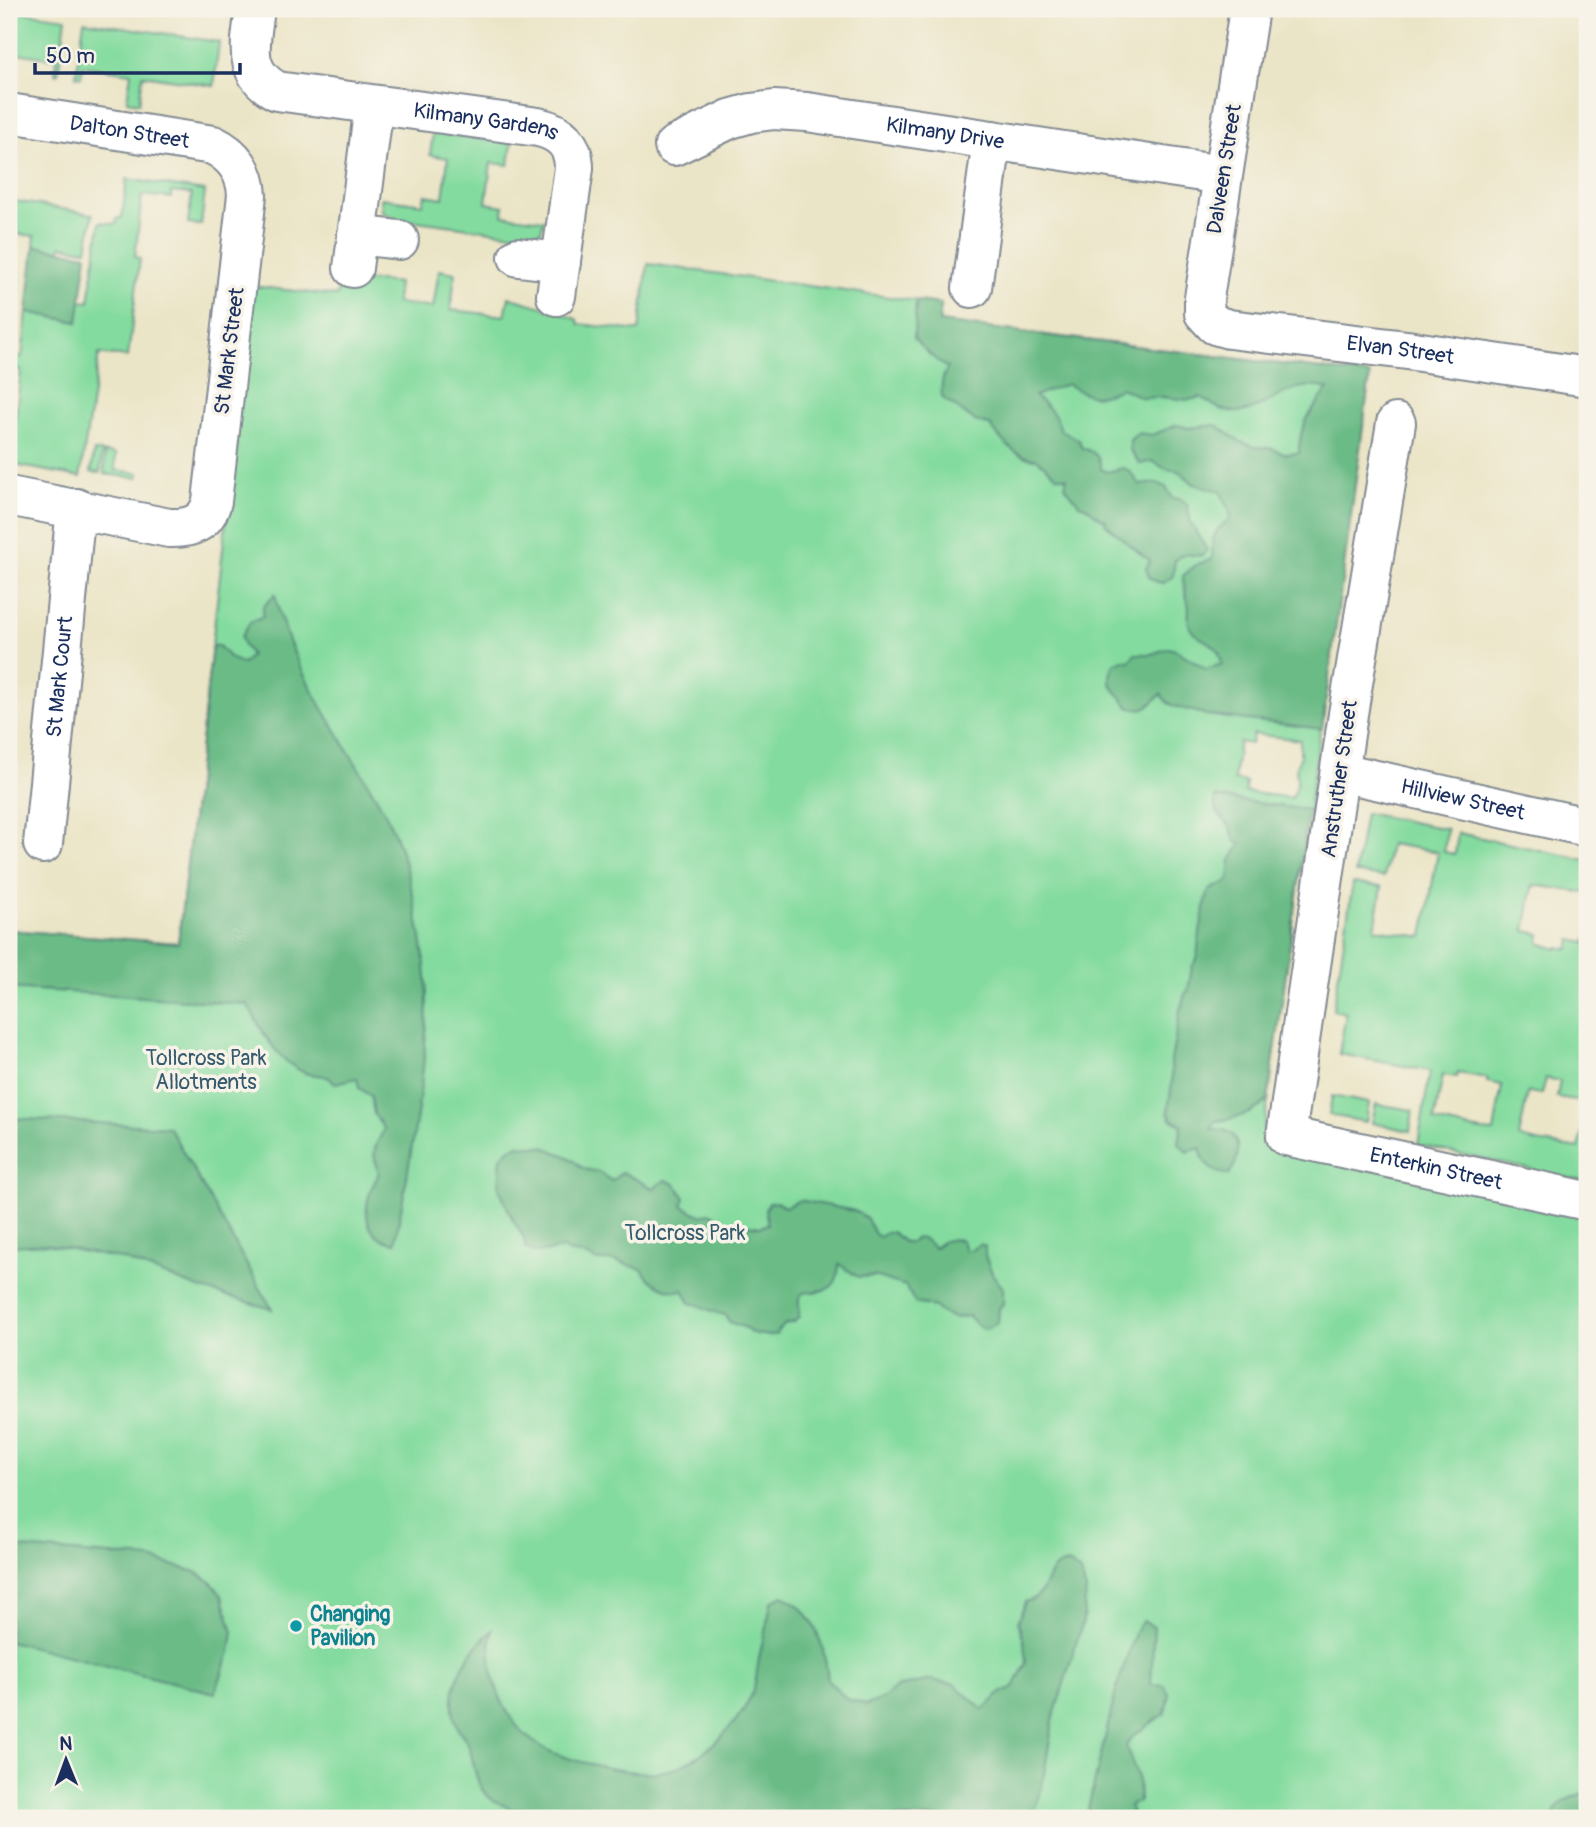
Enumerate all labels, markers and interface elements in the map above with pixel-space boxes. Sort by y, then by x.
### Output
scale bar [35,32,240,76]
text: 50 m [46,43,95,70]
street label: Kilmany Gardens [412,97,564,147]
street label: Dalveen Street [1201,102,1248,236]
street label: Dalton Street [68,110,192,155]
street label: Kilmany Drive [884,111,1007,156]
street label: St Mark Street [208,285,251,416]
street label: Elvan Street [1345,330,1456,371]
street label: St Mark Court [41,614,79,739]
street label: Anstruther Street [1315,698,1364,860]
street label: Hillview Street [1398,773,1528,827]
park label: Tollcross Park Allotments [145,1045,267,1096]
street label: Enterkin Street [1367,1141,1505,1196]
park label: Tollcross Park [624,1220,746,1247]
place label: Changing Pavilion [310,1601,391,1652]
marker: Changing Pavilion [288,1618,304,1634]
north arrow [32,1726,102,1796]
text: N [59,1732,72,1756]

